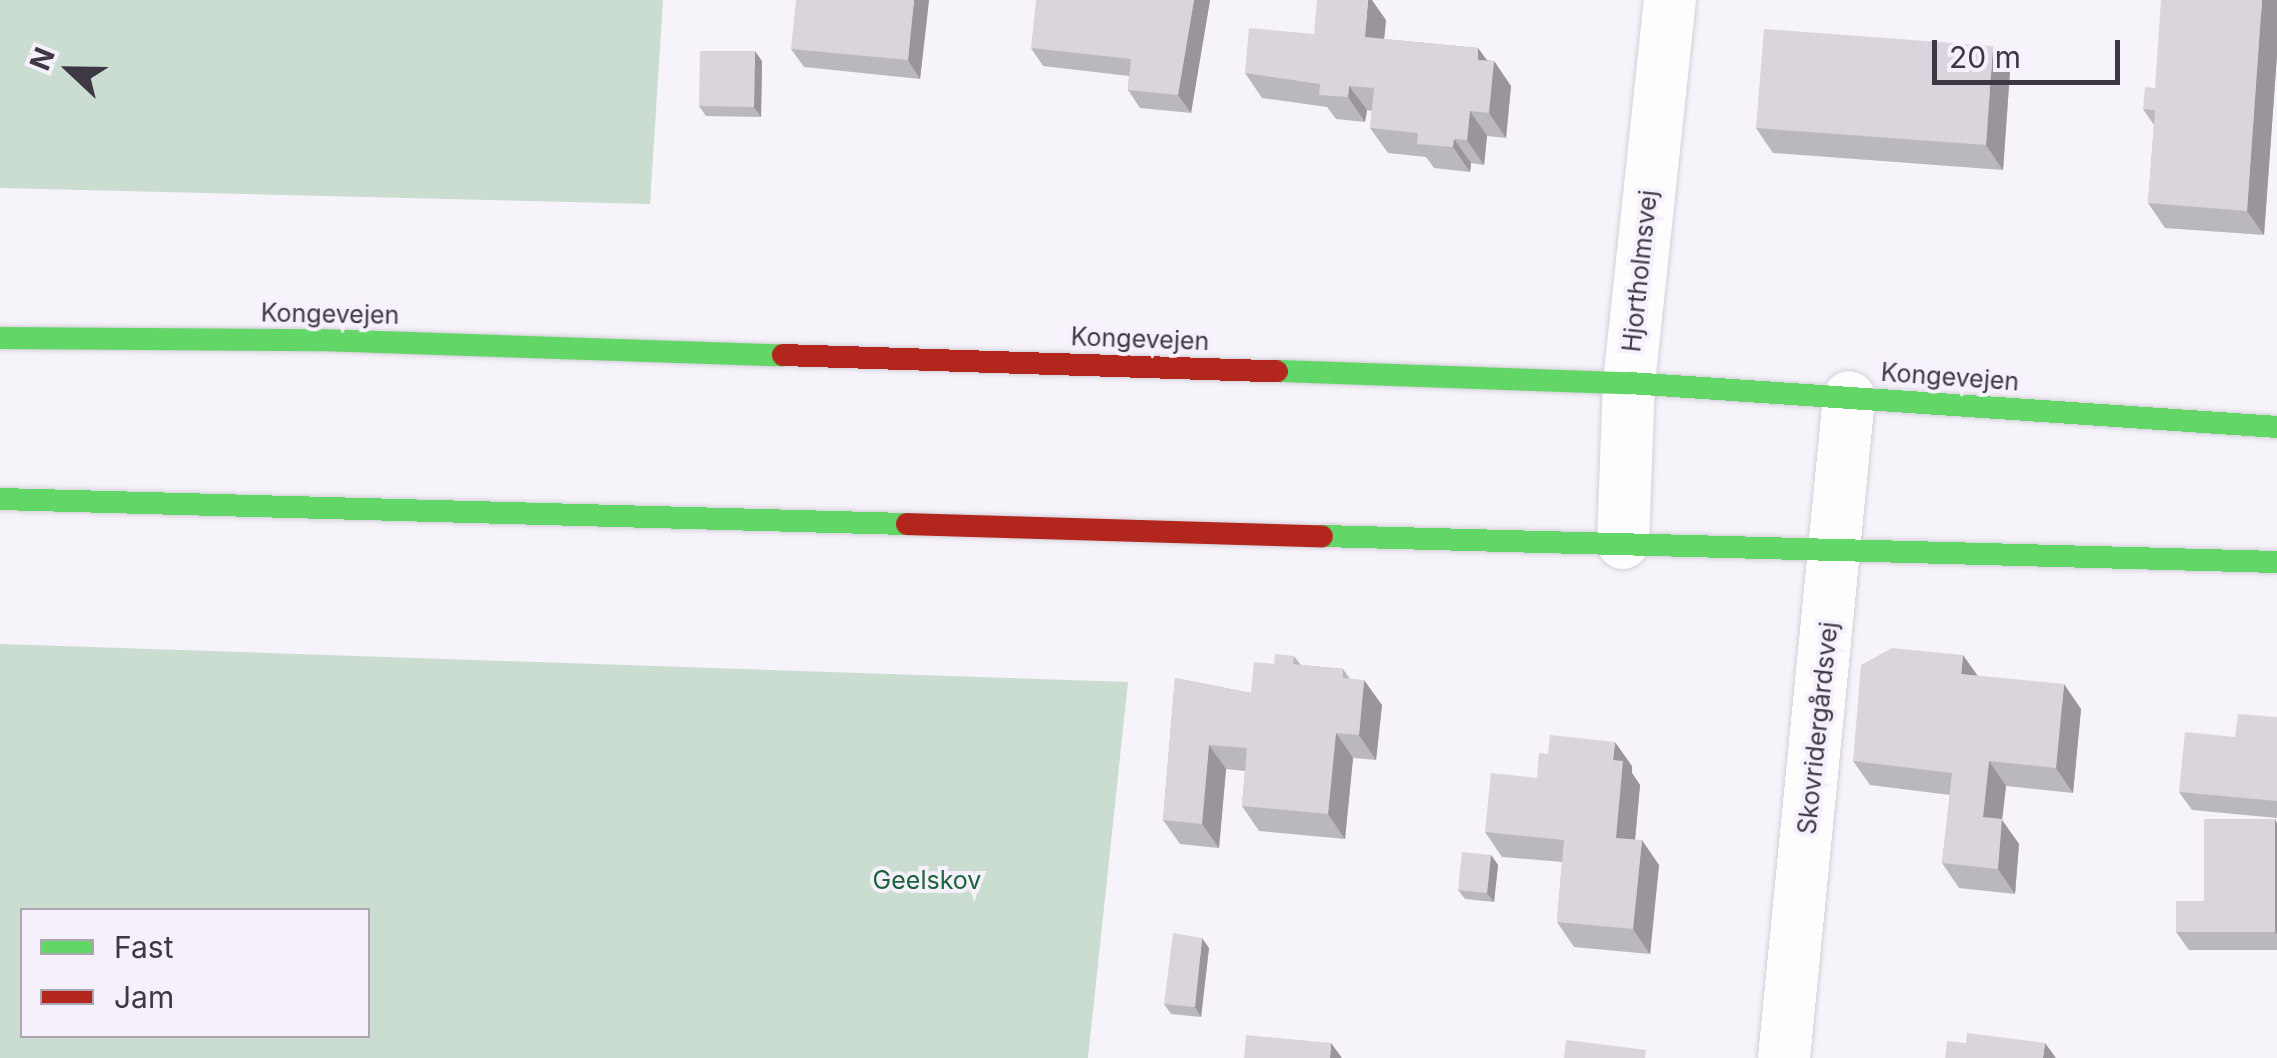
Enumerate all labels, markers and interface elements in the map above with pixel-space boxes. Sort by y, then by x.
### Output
north arrow [20,20,120,120]
scale bar [1937,20,2124,82]
text: 20 m [1949,39,2021,75]
text: N [22,42,62,75]
street label: Hjortholmsvej [1617,189,1663,353]
street label: Kongevejen [260,298,400,330]
street label: Kongevejen [1070,322,1210,356]
street label: Kongevejen [1880,357,2020,397]
street label: Skovridergårdsvej [1792,620,1844,836]
park label: Geelskov [873,865,981,895]
legend [20,908,370,1038]
text: Fast [114,929,173,965]
text: Jam [114,979,174,1015]

